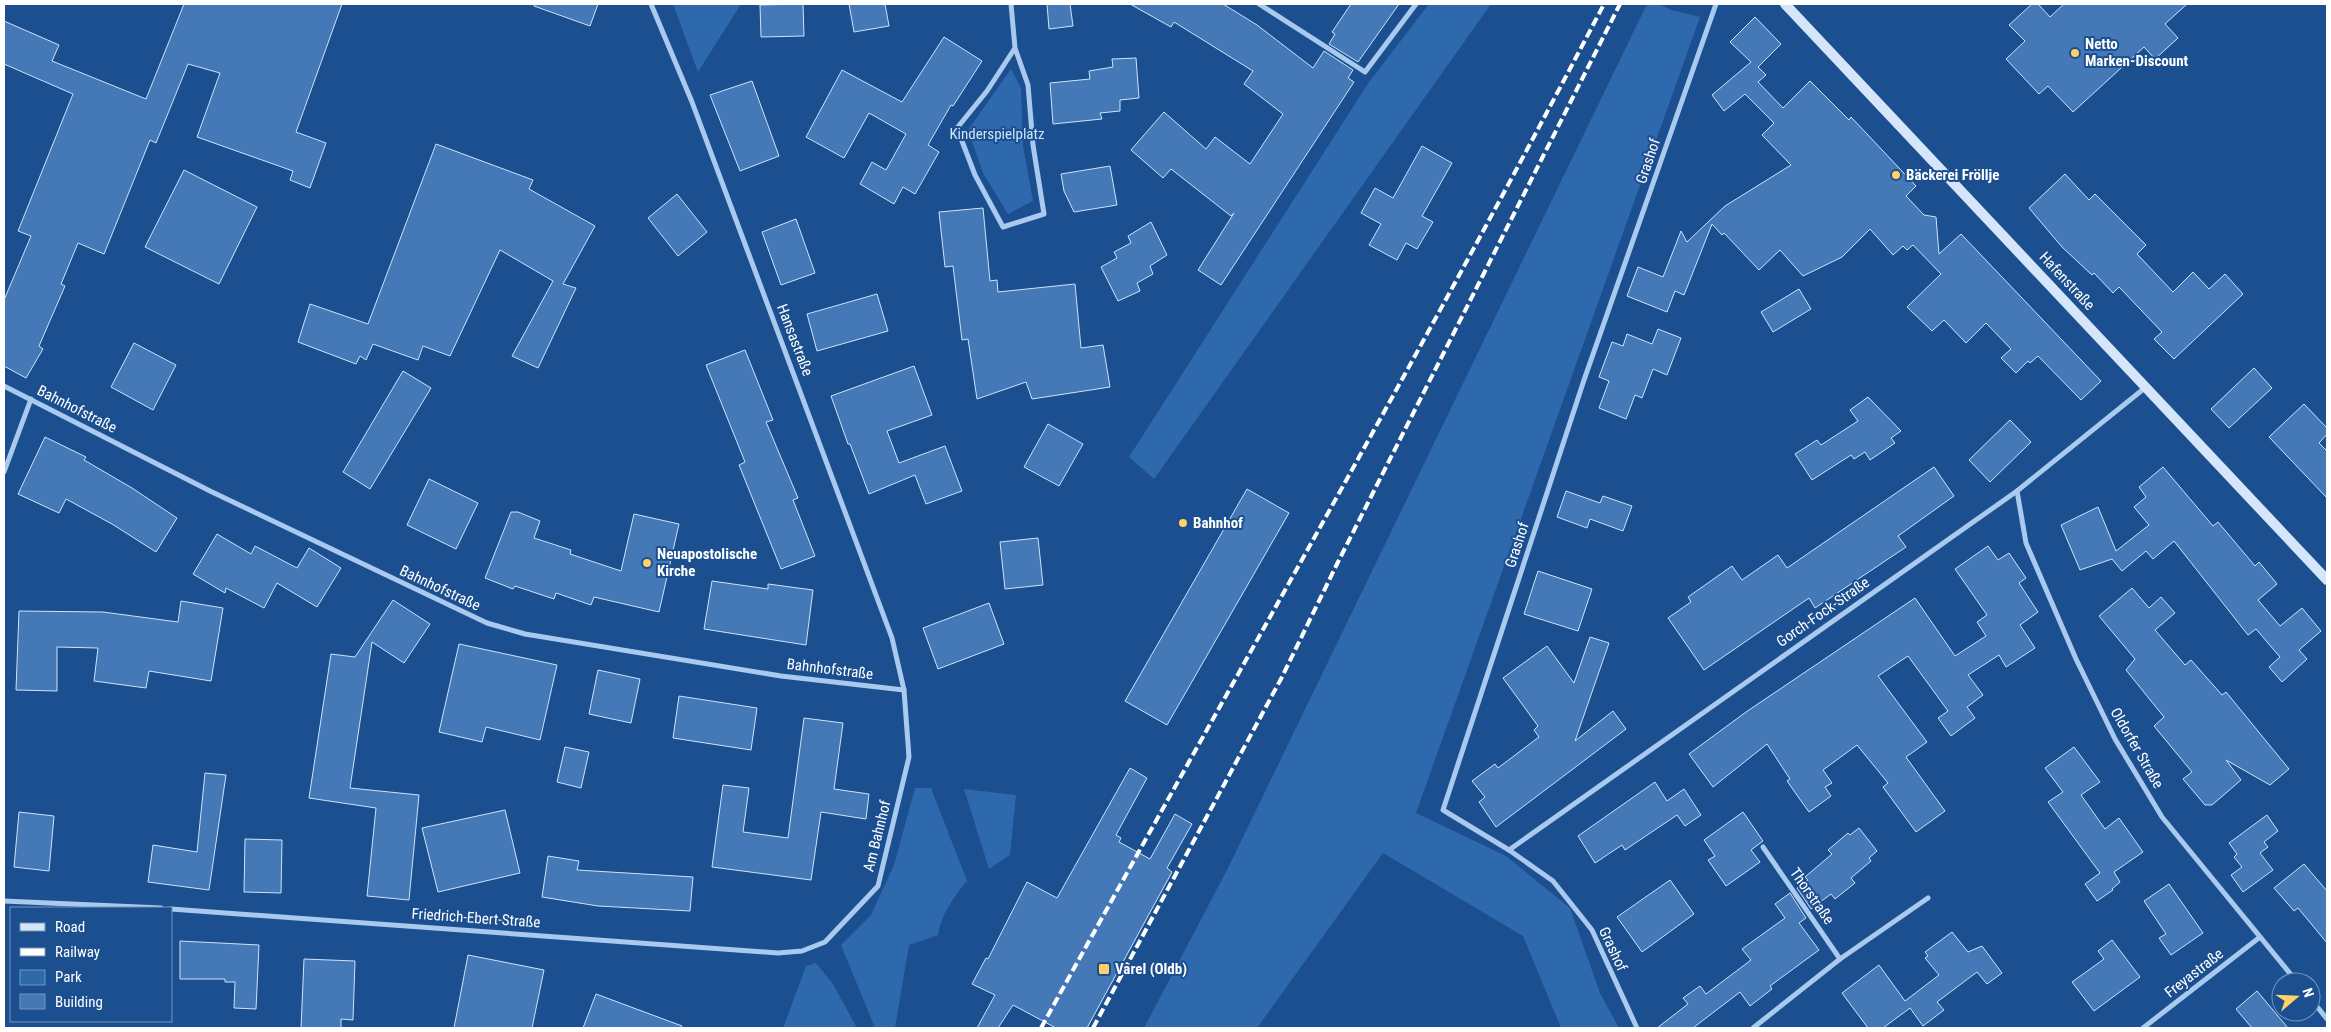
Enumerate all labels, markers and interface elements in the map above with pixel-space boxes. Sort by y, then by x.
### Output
place label: Netto Marken-Discount [2085,35,2189,70]
marker: Netto Marken-Discount [2069,47,2081,59]
park label: Kinderspielplatz [949,125,1045,143]
street label: Grashof [1632,136,1664,186]
place label: Bäckerei Fröllje [1906,166,1999,184]
marker: Bäckerei Fröllje [1890,169,1902,181]
street label: Hafenstraße [2036,248,2098,314]
street label: Hansastraße [773,302,817,378]
street label: Bahnhofstraße [34,381,120,437]
place label: Bahnhof [1193,514,1243,532]
marker: Bahnhof [1177,517,1189,529]
street label: Grashof [1501,520,1533,570]
place label: Neuapostolische Kirche [657,545,757,580]
marker: Neuapostolische Kirche [641,557,653,569]
street label: Bahnhofstraße [397,561,483,615]
street label: Gorch-Fock-Straße [1773,573,1873,651]
street label: Bahnhofstraße [786,655,874,683]
street label: Oldorfer Straße [2107,704,2167,792]
street label: Am Bahnhof [859,798,895,873]
street label: Thorstraße [1786,864,1838,928]
street label: Friedrich-Ebert-Straße [411,905,541,931]
legend [10,907,172,1022]
text: Road [55,918,85,936]
street label: Grashof [1595,924,1631,974]
text: Railway [55,943,100,961]
street label: Freyastraße [2161,945,2227,1001]
place label: Varel (Oldb) [1115,960,1187,978]
marker: Varel (Oldb) [1097,962,1111,976]
text: Park [55,968,82,986]
north arrow [2271,972,2321,1022]
text: N [2299,986,2317,999]
text: Building [55,993,103,1011]

